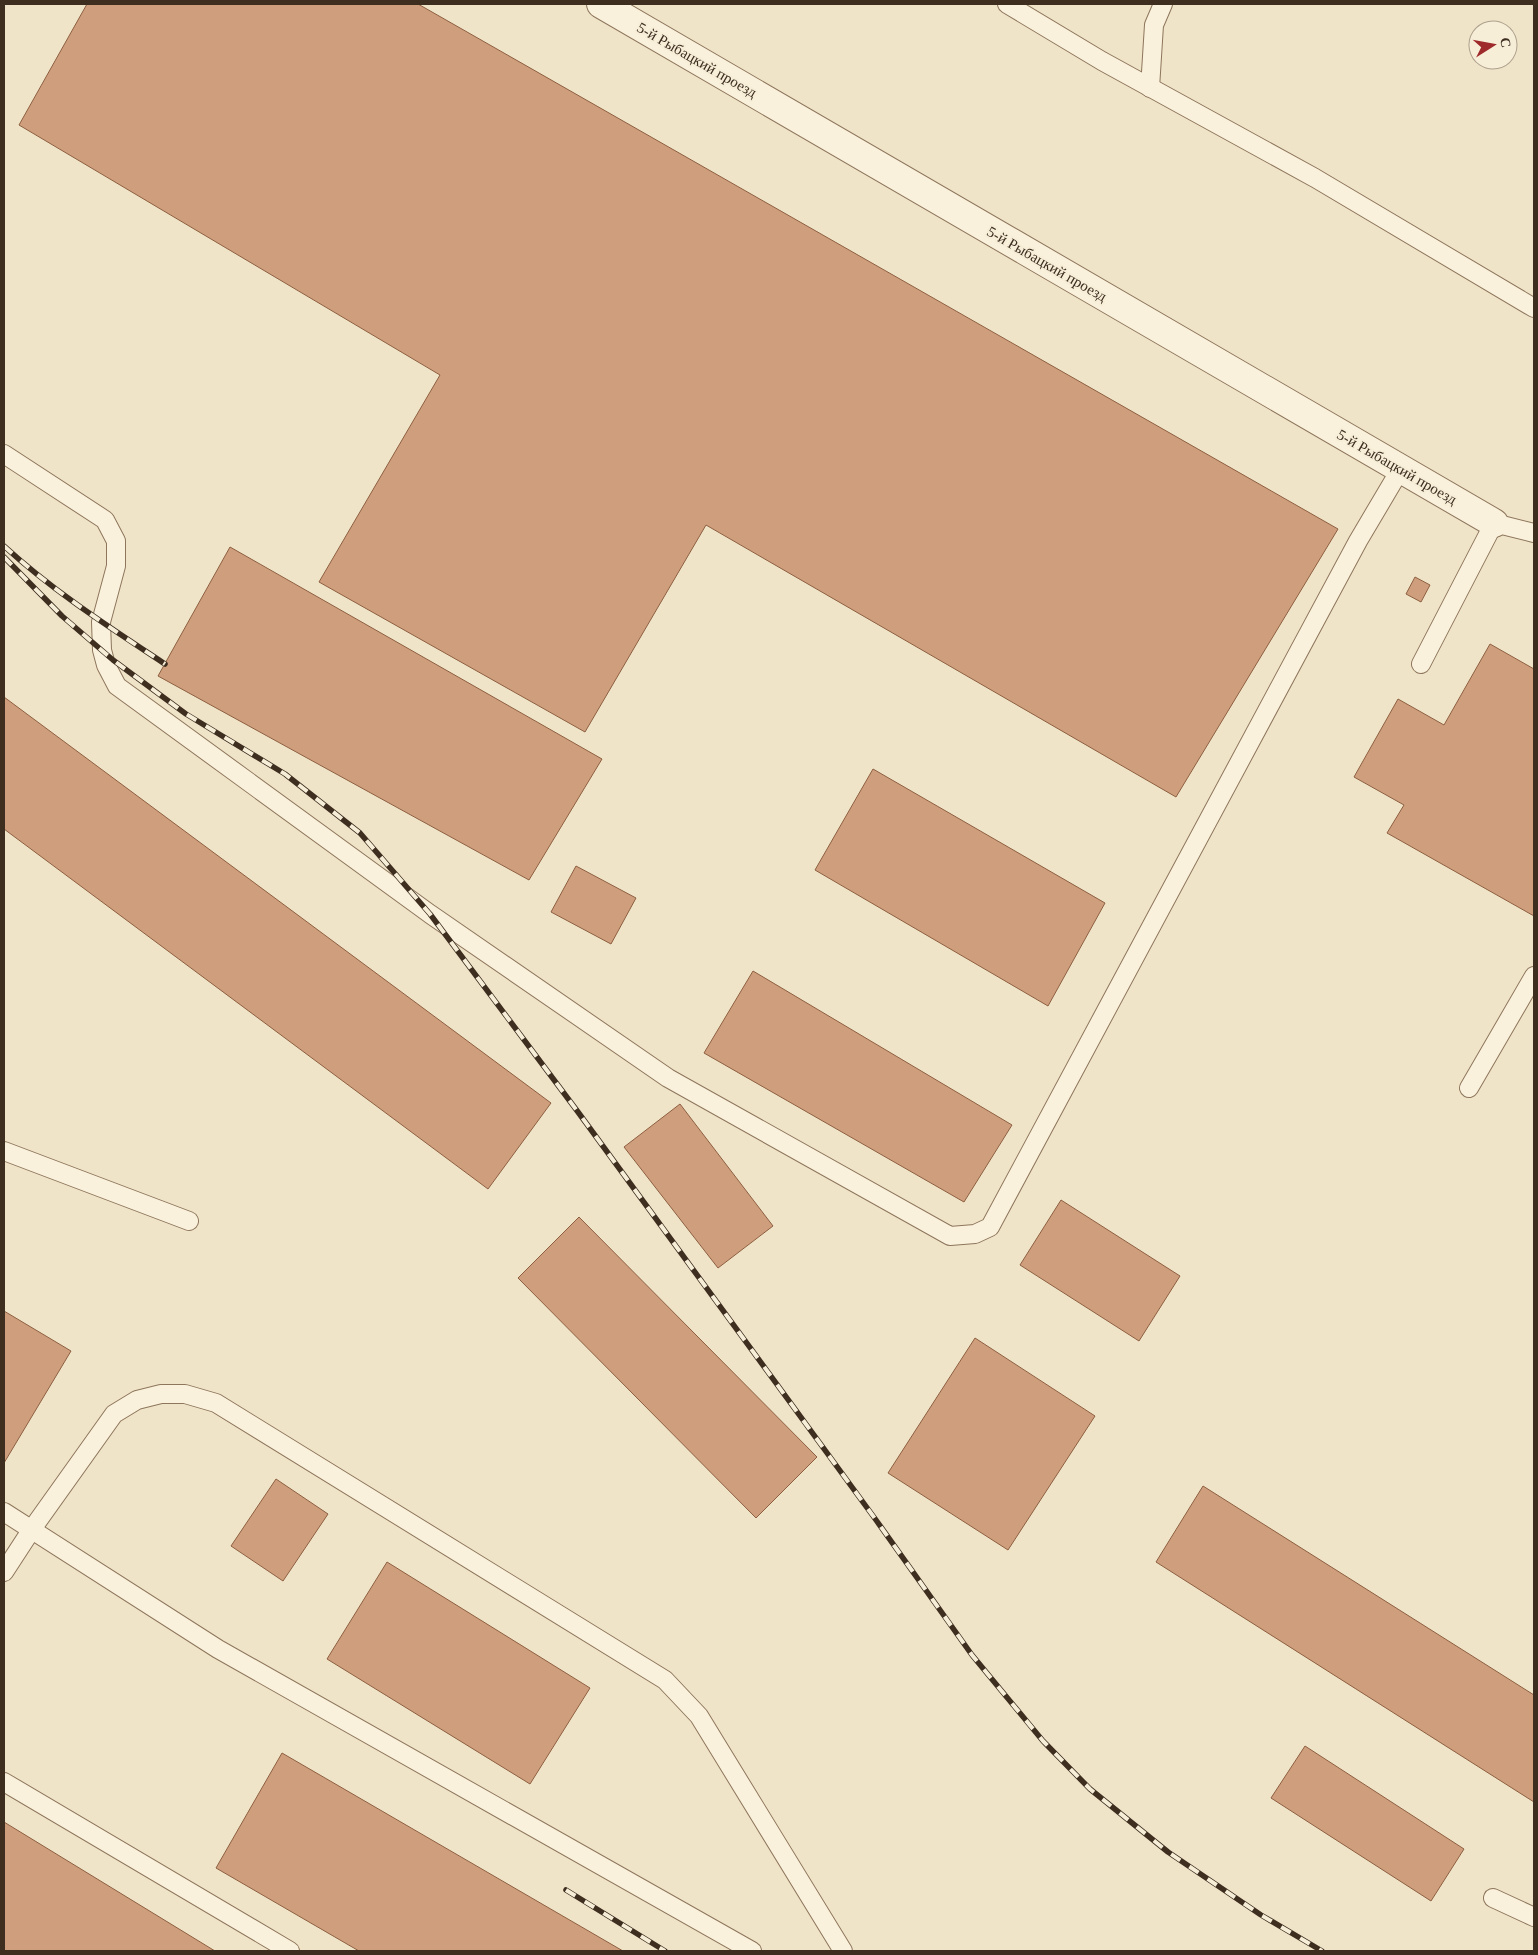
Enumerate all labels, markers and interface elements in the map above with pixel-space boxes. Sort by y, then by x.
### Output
street label: 5-й Рыбацкий проезд [634,19,760,101]
north arrow [1468,20,1518,70]
text: С [1497,36,1514,49]
street label: 5-й Рыбацкий проезд [984,223,1110,305]
street label: 5-й Рыбацкий проезд [1334,426,1460,508]

